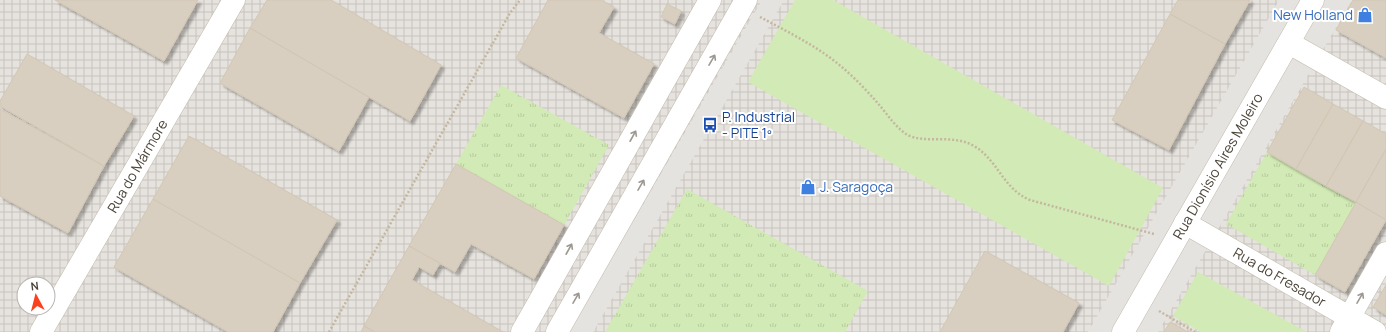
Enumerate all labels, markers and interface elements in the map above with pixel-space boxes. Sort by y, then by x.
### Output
place label: New Holland [1273,5,1353,24]
shop icon: New Holland [1356,6,1374,24]
one-way arrow [708,54,716,66]
street label: Rua Dionísio Aires Moleiro [1168,89,1267,243]
place label: P. Industrial - PITE 1º [722,107,795,142]
street label: Rua do Mármore [102,116,172,216]
bus stop icon: P. Industrial - PITE 1º [701,116,719,134]
one-way arrow [630,130,637,142]
place label: J. Saragoça [820,177,893,196]
shop icon: J. Saragoça [799,178,817,196]
one-way arrow [637,179,645,191]
one-way arrow [566,243,574,255]
street label: Rua do Fresador [1230,243,1330,311]
north arrow [16,276,56,316]
text: N [30,278,40,294]
one-way arrow [573,292,581,304]
one-way arrow [1357,292,1365,304]

